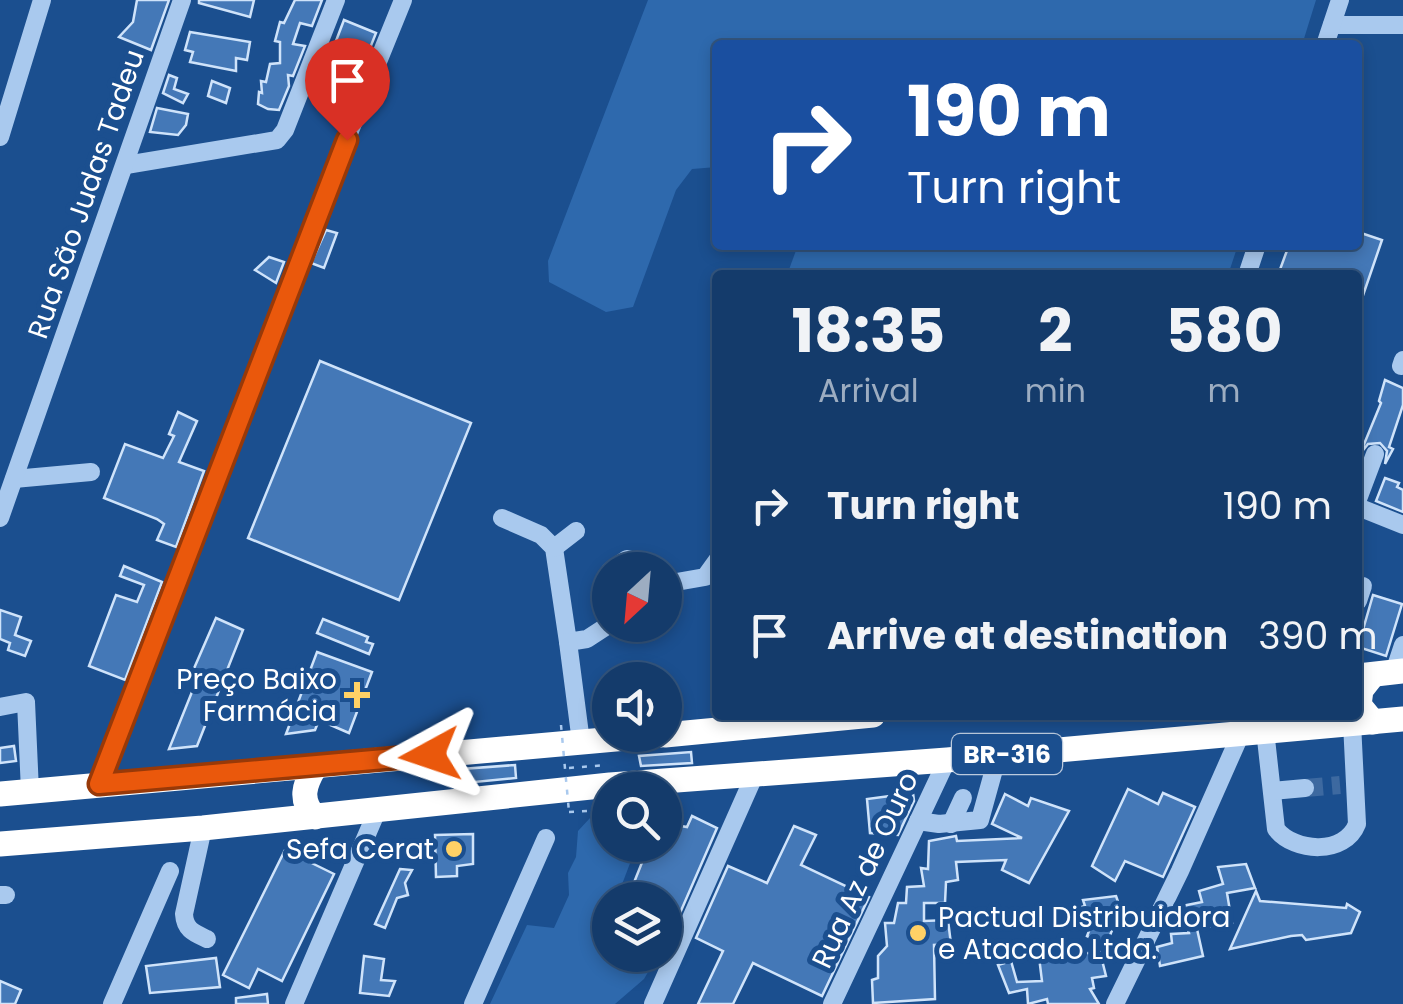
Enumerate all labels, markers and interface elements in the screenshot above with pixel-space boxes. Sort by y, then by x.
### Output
pin [305,38,390,141]
street label: Rua São Judas Tadeu [18,44,154,344]
icon: arrive [320,53,375,108]
text: 190 m [907,62,1111,161]
icon: right [742,80,872,210]
text: Turn right [907,156,1121,219]
text: 18:35 [791,289,945,373]
text: 2 [1038,289,1073,373]
text: 580 [1166,289,1283,373]
text: Arrival [818,368,919,413]
text: min [1025,368,1086,413]
text: m [1208,368,1240,413]
icon: right [742,478,797,533]
text: Turn right [827,479,1019,532]
text: 190 m [1223,479,1332,532]
north arrow [592,552,682,642]
map controls [592,552,682,972]
icon: arrive [742,608,797,663]
text: Arrive at destination [827,609,1228,662]
text: 390 m [1258,609,1378,662]
place label: Preço Baixo Farmácia [176,660,337,731]
button: sound [592,662,682,752]
marker: Preço Baixo Farmácia [346,684,368,706]
position arrow [378,703,482,807]
road number: BR-316 [952,734,1062,774]
street label: Rua Az de Ouro [802,765,928,975]
button: search [592,772,682,862]
place label: Sefa Cerat [286,830,434,869]
marker: Sefa Cerat [443,838,465,860]
button: layers [592,882,682,972]
place label: Pactual Distribuidora e Atacado Ltda. [938,898,1230,969]
marker: Pactual Distribuidora e Atacado Ltda. [907,922,929,944]

